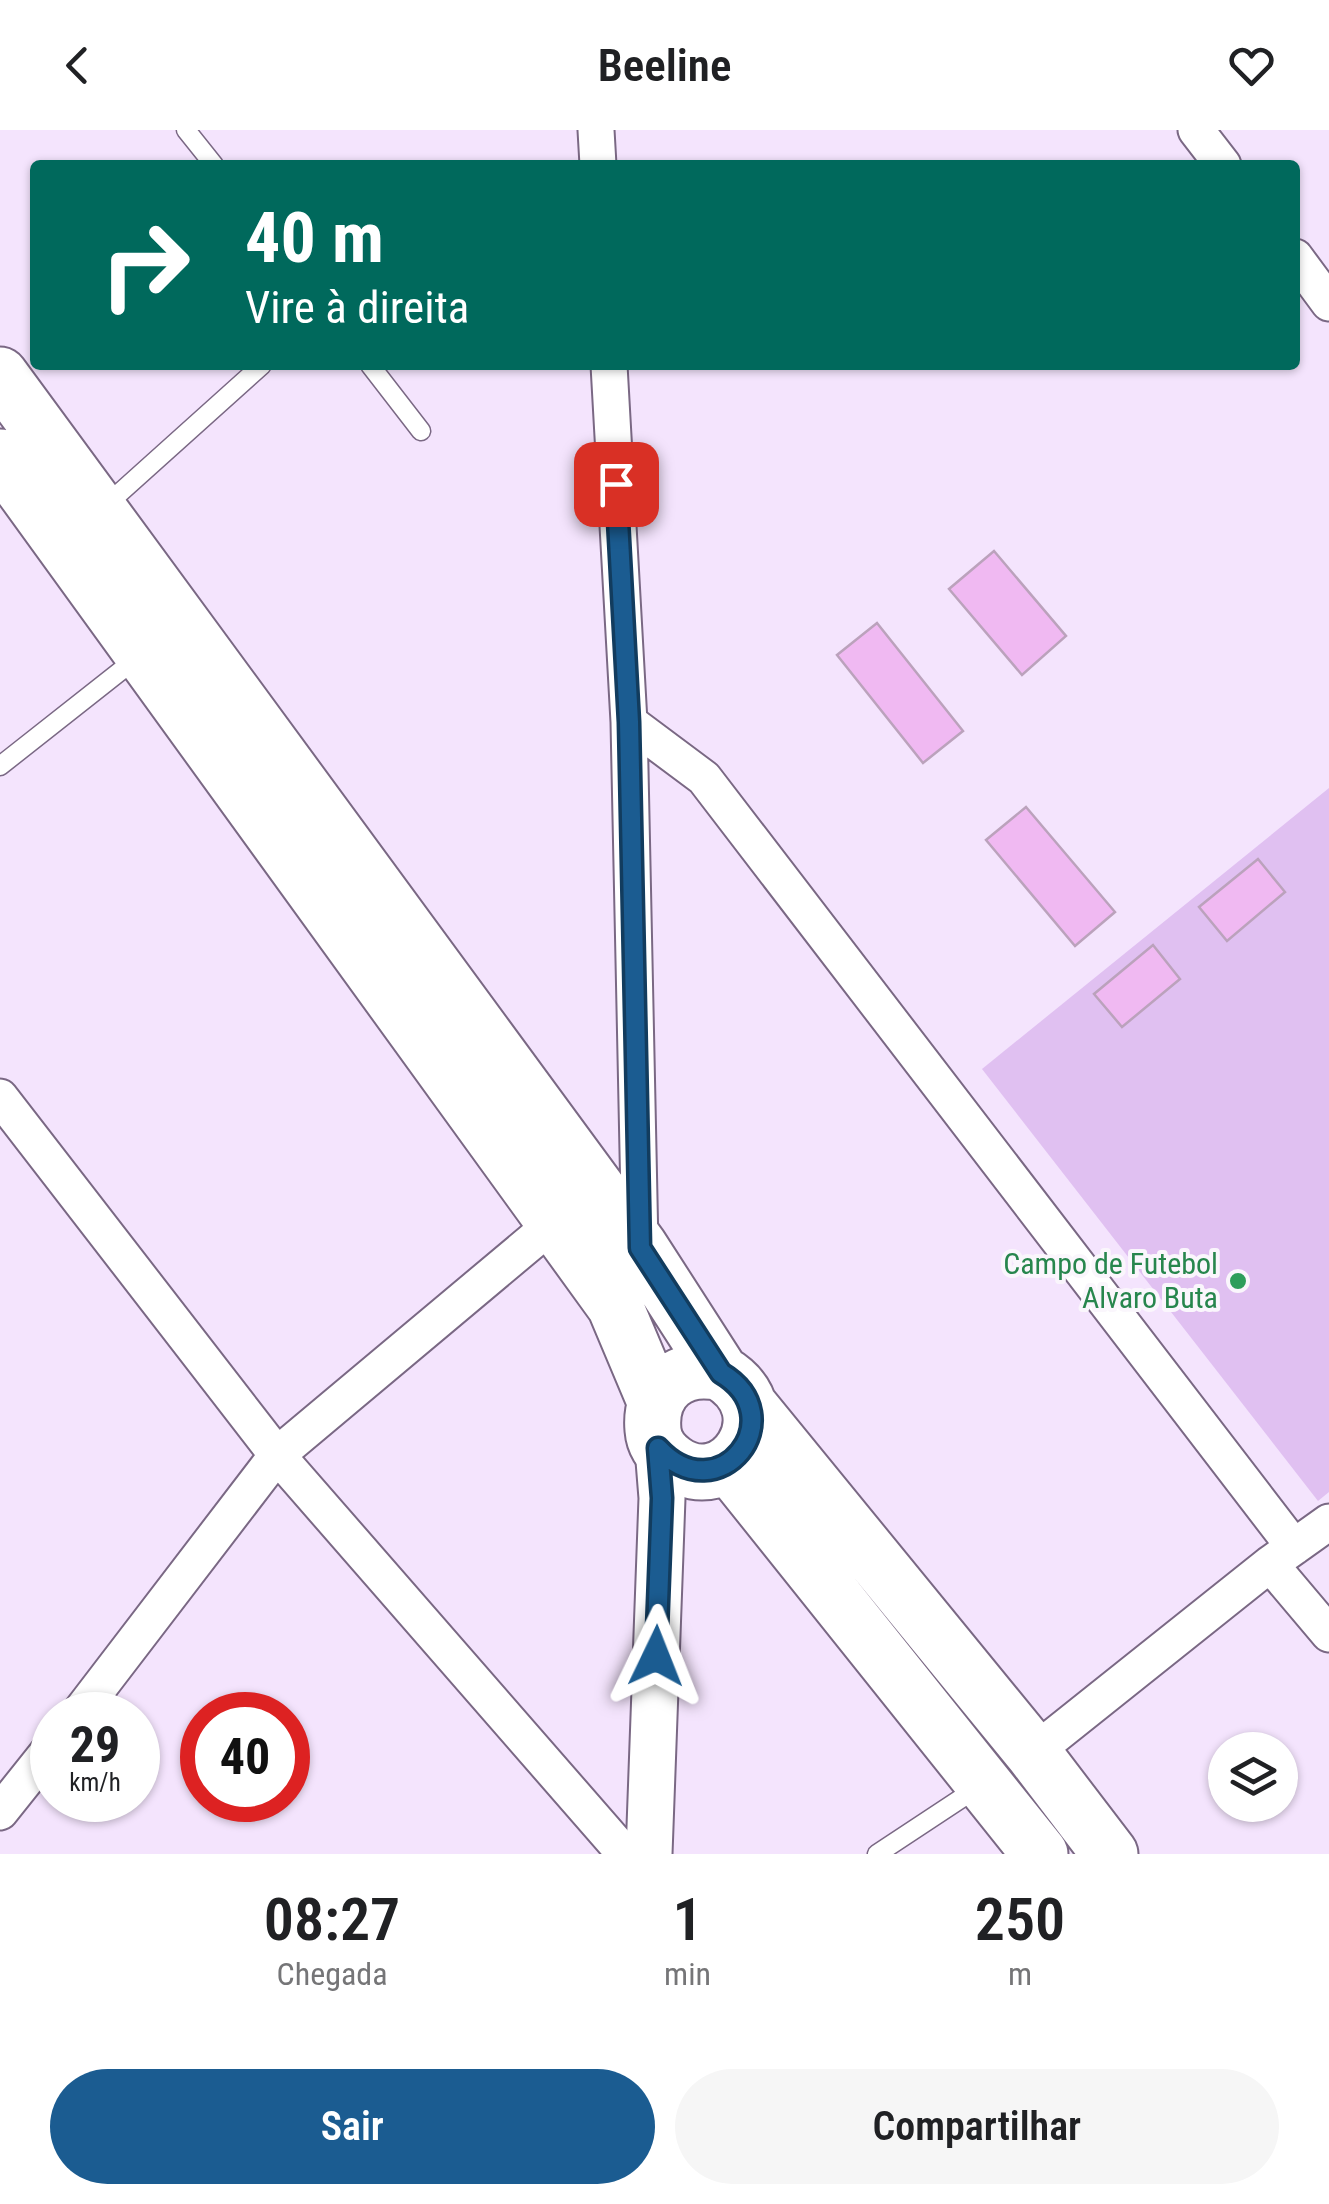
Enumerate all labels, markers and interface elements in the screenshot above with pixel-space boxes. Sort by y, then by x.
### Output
icon: back [50,38,105,93]
icon: heart [1224,38,1279,93]
text: Beeline [598,39,731,92]
text: 40 m [245,197,384,279]
icon: right [80,200,210,330]
text: Vire à direita [245,281,469,334]
pin [574,442,659,527]
icon: arrive [589,457,644,512]
place label: Campo de Futebol Alvaro Buta [1003,1246,1218,1315]
marker: Campo de Futebol Alvaro Buta [1227,1270,1249,1292]
position arrow [604,1604,708,1708]
speed limit sign: 40 [180,1692,310,1822]
text: 29 [70,1716,120,1774]
map controls [1208,1732,1298,1822]
button: layers [1208,1732,1298,1822]
text: km/h [69,1768,121,1797]
text: 08:27 [264,1884,400,1955]
text: 1 [672,1884,703,1955]
text: 250 [975,1884,1065,1955]
text: Chegada [277,1955,387,1993]
text: min [664,1955,711,1993]
text: m [1008,1955,1032,1993]
button: Sair [50,2069,655,2184]
button: Compartilhar [675,2069,1279,2184]

